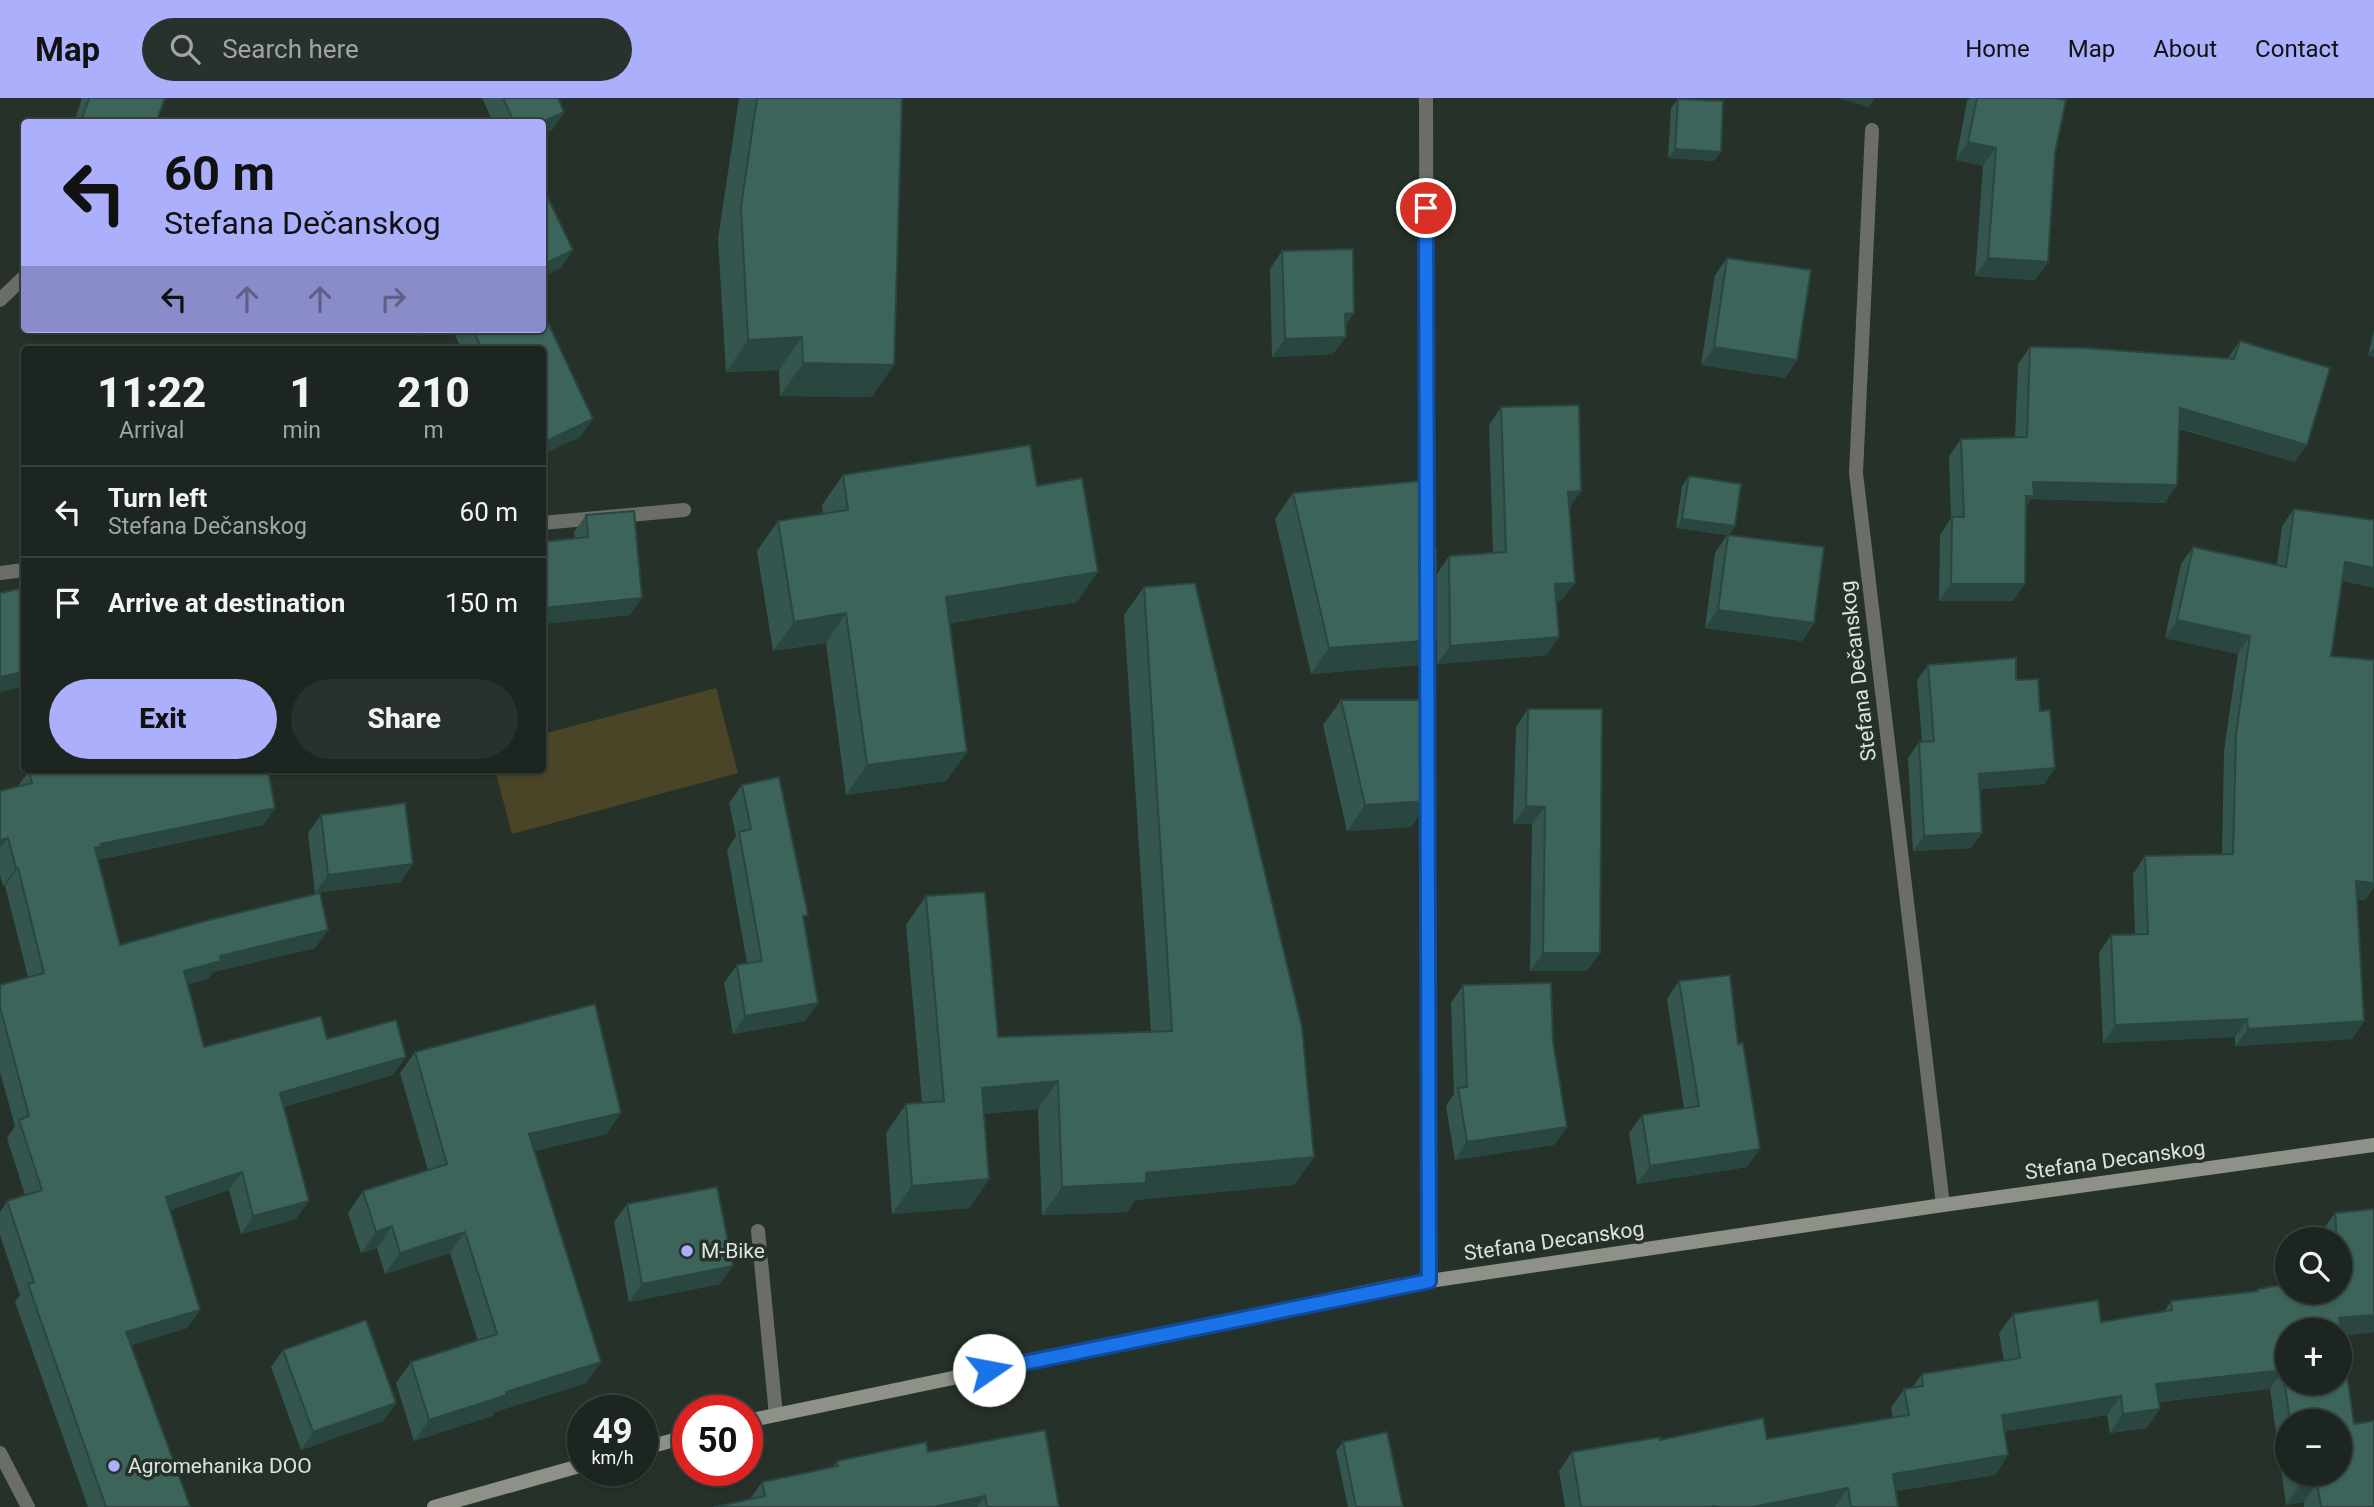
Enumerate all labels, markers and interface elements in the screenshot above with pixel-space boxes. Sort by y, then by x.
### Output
search box [142,18,632,81]
text: Map [35,30,100,69]
icon: search [166,30,204,68]
text: Search here [222,34,359,64]
text: Home [1965,35,2030,63]
text: Map [2068,35,2115,63]
text: About [2153,35,2217,63]
text: Contact [2255,35,2339,63]
text: 60 m [164,145,275,202]
icon: left [49,147,140,238]
pin [1396,178,1456,238]
icon: arrive [1407,189,1445,227]
text: Stefana Dečanskog [164,204,441,242]
icon: left [155,280,193,318]
icon: ahead [228,280,266,318]
icon: ahead [301,280,339,318]
icon: right [374,280,412,318]
text: 11:22 [97,368,206,417]
text: 1 [290,368,314,417]
text: 210 [397,368,470,417]
text: Arrival [119,417,184,444]
text: min [282,417,321,444]
text: m [423,417,444,444]
text: Turn left [108,483,207,513]
icon: left [49,493,87,531]
text: 60 m [460,497,518,527]
text: Stefana Dečanskog [108,513,307,540]
street label: Stefana Dečanskog [1835,579,1881,763]
icon: arrive [49,584,87,622]
text: Arrive at destination [108,588,345,618]
text: 150 m [445,588,518,618]
button: Exit [49,679,277,759]
button: Share [291,679,518,759]
street label: Stefana Decanskog [2023,1135,2207,1185]
street label: Stefana Decanskog [1462,1216,1646,1266]
map controls [2275,1227,2352,1486]
button: search [2275,1227,2352,1304]
place label: M-Bike [701,1239,765,1263]
marker: M-Bike [679,1243,695,1259]
button: + [2275,1318,2352,1395]
position arrow [952,1333,1026,1407]
speed limit sign: 50 [672,1395,763,1486]
button: − [2275,1409,2352,1486]
text: 49 [592,1411,633,1452]
text: km/h [591,1447,634,1468]
place label: Agromehanika DOO [128,1454,312,1478]
marker: Agromehanika DOO [106,1458,122,1474]

